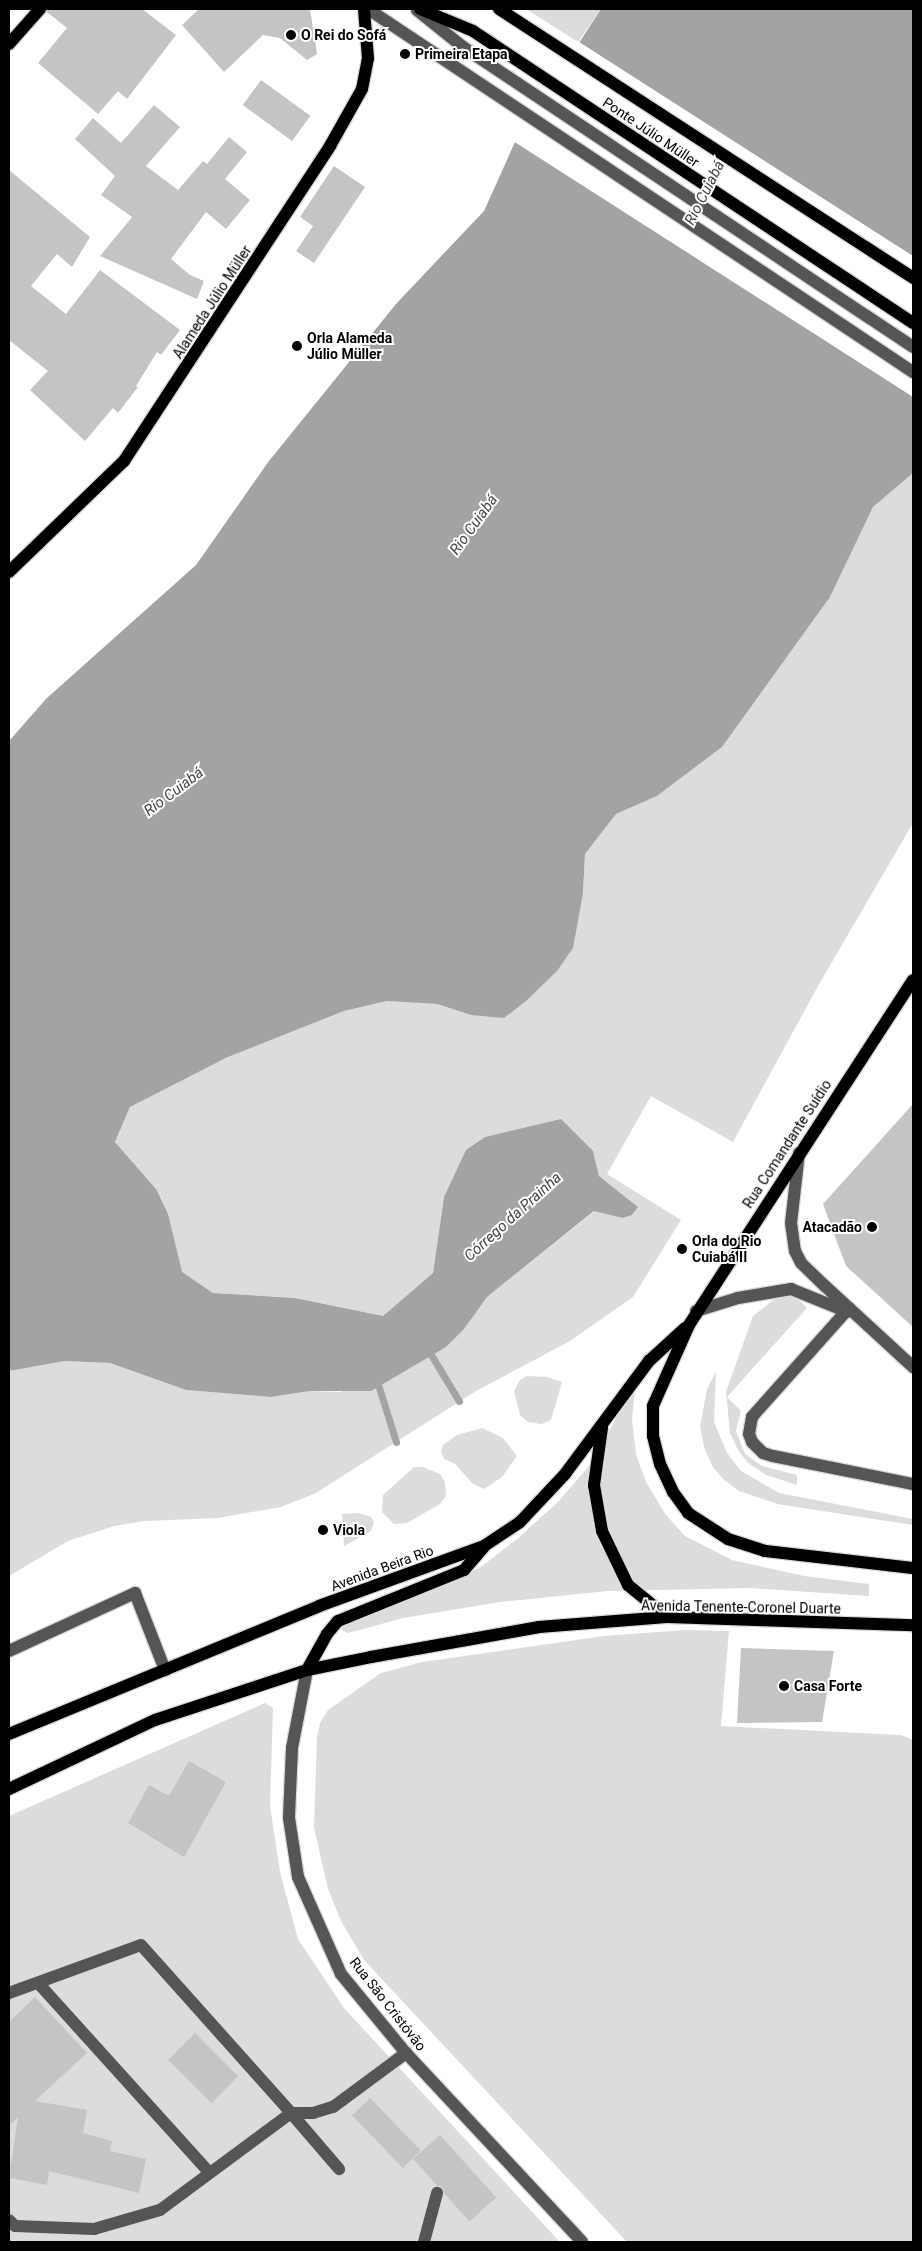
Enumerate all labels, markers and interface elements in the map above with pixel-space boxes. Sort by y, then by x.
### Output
place label: O Rei do Sofá [301,27,386,43]
marker: O Rei do Sofá [285,29,297,41]
place label: Primeira Etapa [415,46,508,62]
marker: Primeira Etapa [399,48,411,60]
street label: Ponte Júlio Müller [600,94,702,170]
water label: Rio Cuiabá [681,158,729,228]
street label: Alameda Júlio Müller [169,242,255,362]
place label: Orla Alameda Júlio Müller [307,330,392,362]
marker: Orla Alameda Júlio Müller [291,340,303,352]
water label: Rio Cuiabá [446,492,502,558]
water label: Rio Cuiabá [141,764,207,820]
street label: Rua Comandante Suídio [739,1077,835,1211]
water label: Córrego da Prainha [461,1169,565,1265]
place label: Atacadão [802,1219,862,1235]
marker: Atacadão [866,1221,878,1233]
place label: Orla do Rio Cuiabá II [692,1233,761,1266]
marker: Orla do Rio Cuiabá II [676,1243,688,1255]
place label: Viola [333,1522,365,1538]
marker: Viola [317,1524,329,1536]
street label: Avenida Beira Rio [328,1542,436,1594]
street label: Avenida Tenente-Coronel Duarte [641,1597,841,1617]
place label: Casa Forte [794,1678,862,1694]
marker: Casa Forte [778,1680,790,1692]
street label: Rua São Cristóvão [346,1954,430,2054]

